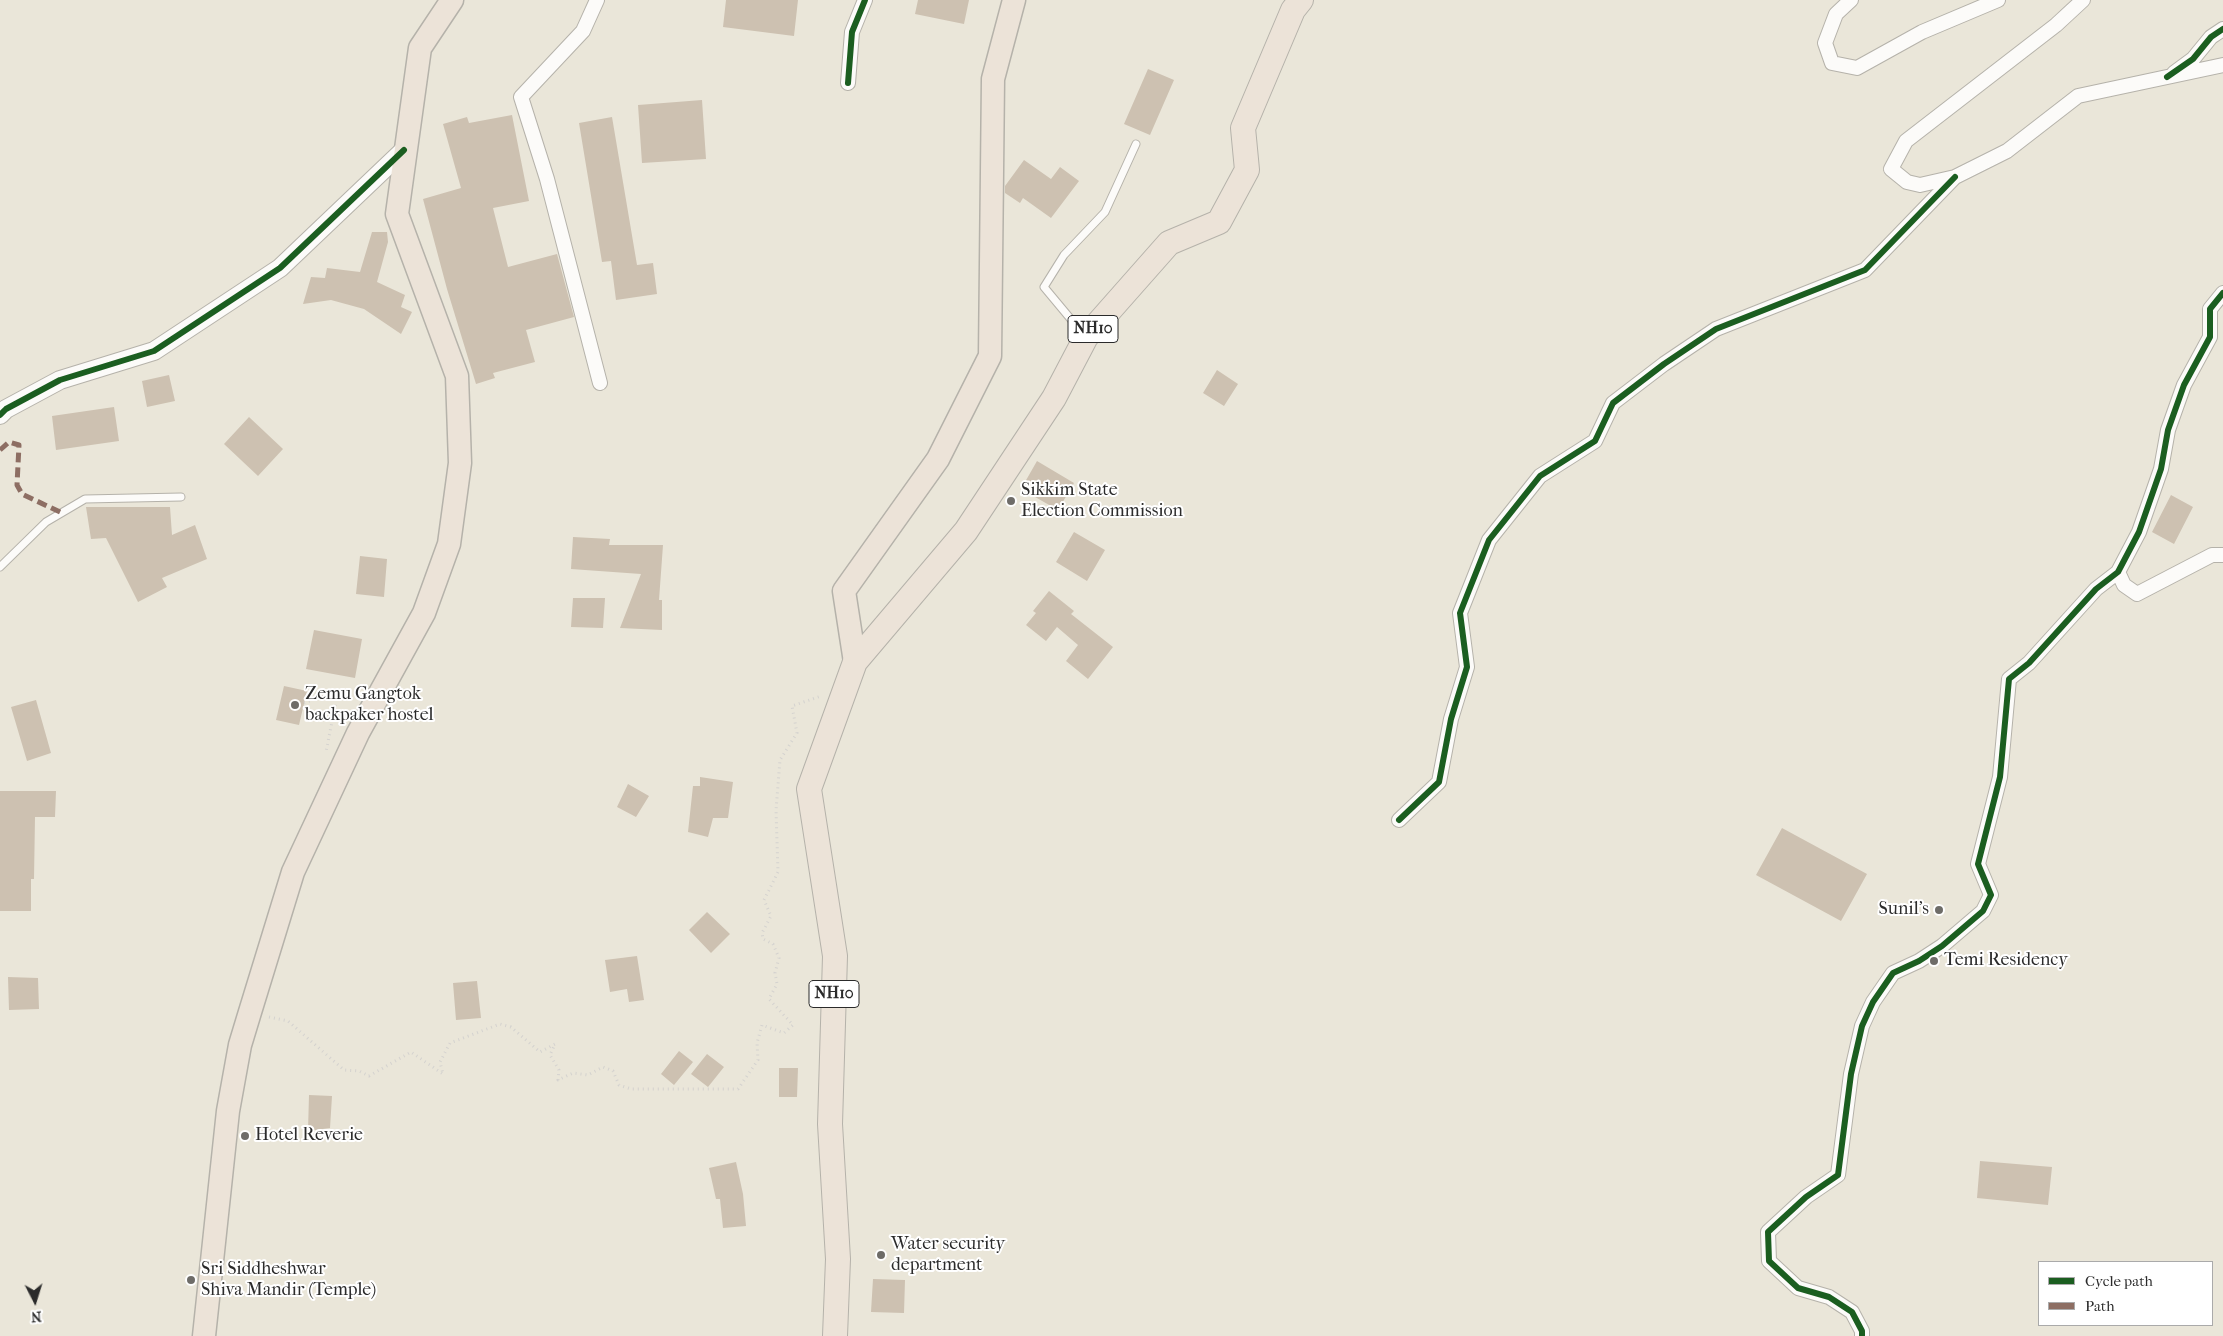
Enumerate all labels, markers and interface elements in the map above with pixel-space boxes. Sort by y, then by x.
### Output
road number: NH10 [1068,316,1118,342]
place label: Sikkim State Election Commission [1021,480,1183,522]
marker: Sikkim State Election Commission [1005,495,1017,507]
place label: Zemu Gangtok backpaker hostel [305,684,433,726]
marker: Zemu Gangtok backpaker hostel [289,699,301,711]
place label: Sunil's [1878,899,1929,921]
marker: Sunil's [1933,904,1945,916]
place label: Temi Residency [1944,950,2068,972]
marker: Temi Residency [1928,955,1940,967]
road number: NH10 [809,981,859,1008]
place label: Hotel Reverie [255,1125,363,1147]
marker: Hotel Reverie [239,1130,251,1142]
place label: Water security department [891,1234,1005,1276]
marker: Water security department [875,1249,887,1261]
place label: Sri Siddheshwar Shiva Mandir (Temple) [201,1259,376,1302]
legend [2038,1261,2213,1326]
text: Cycle path [2085,1272,2153,1290]
marker: Sri Siddheshwar Shiva Mandir (Temple) [185,1274,197,1286]
north arrow [10,1276,60,1326]
text: Path [2085,1297,2115,1315]
text: N [30,1308,42,1325]

